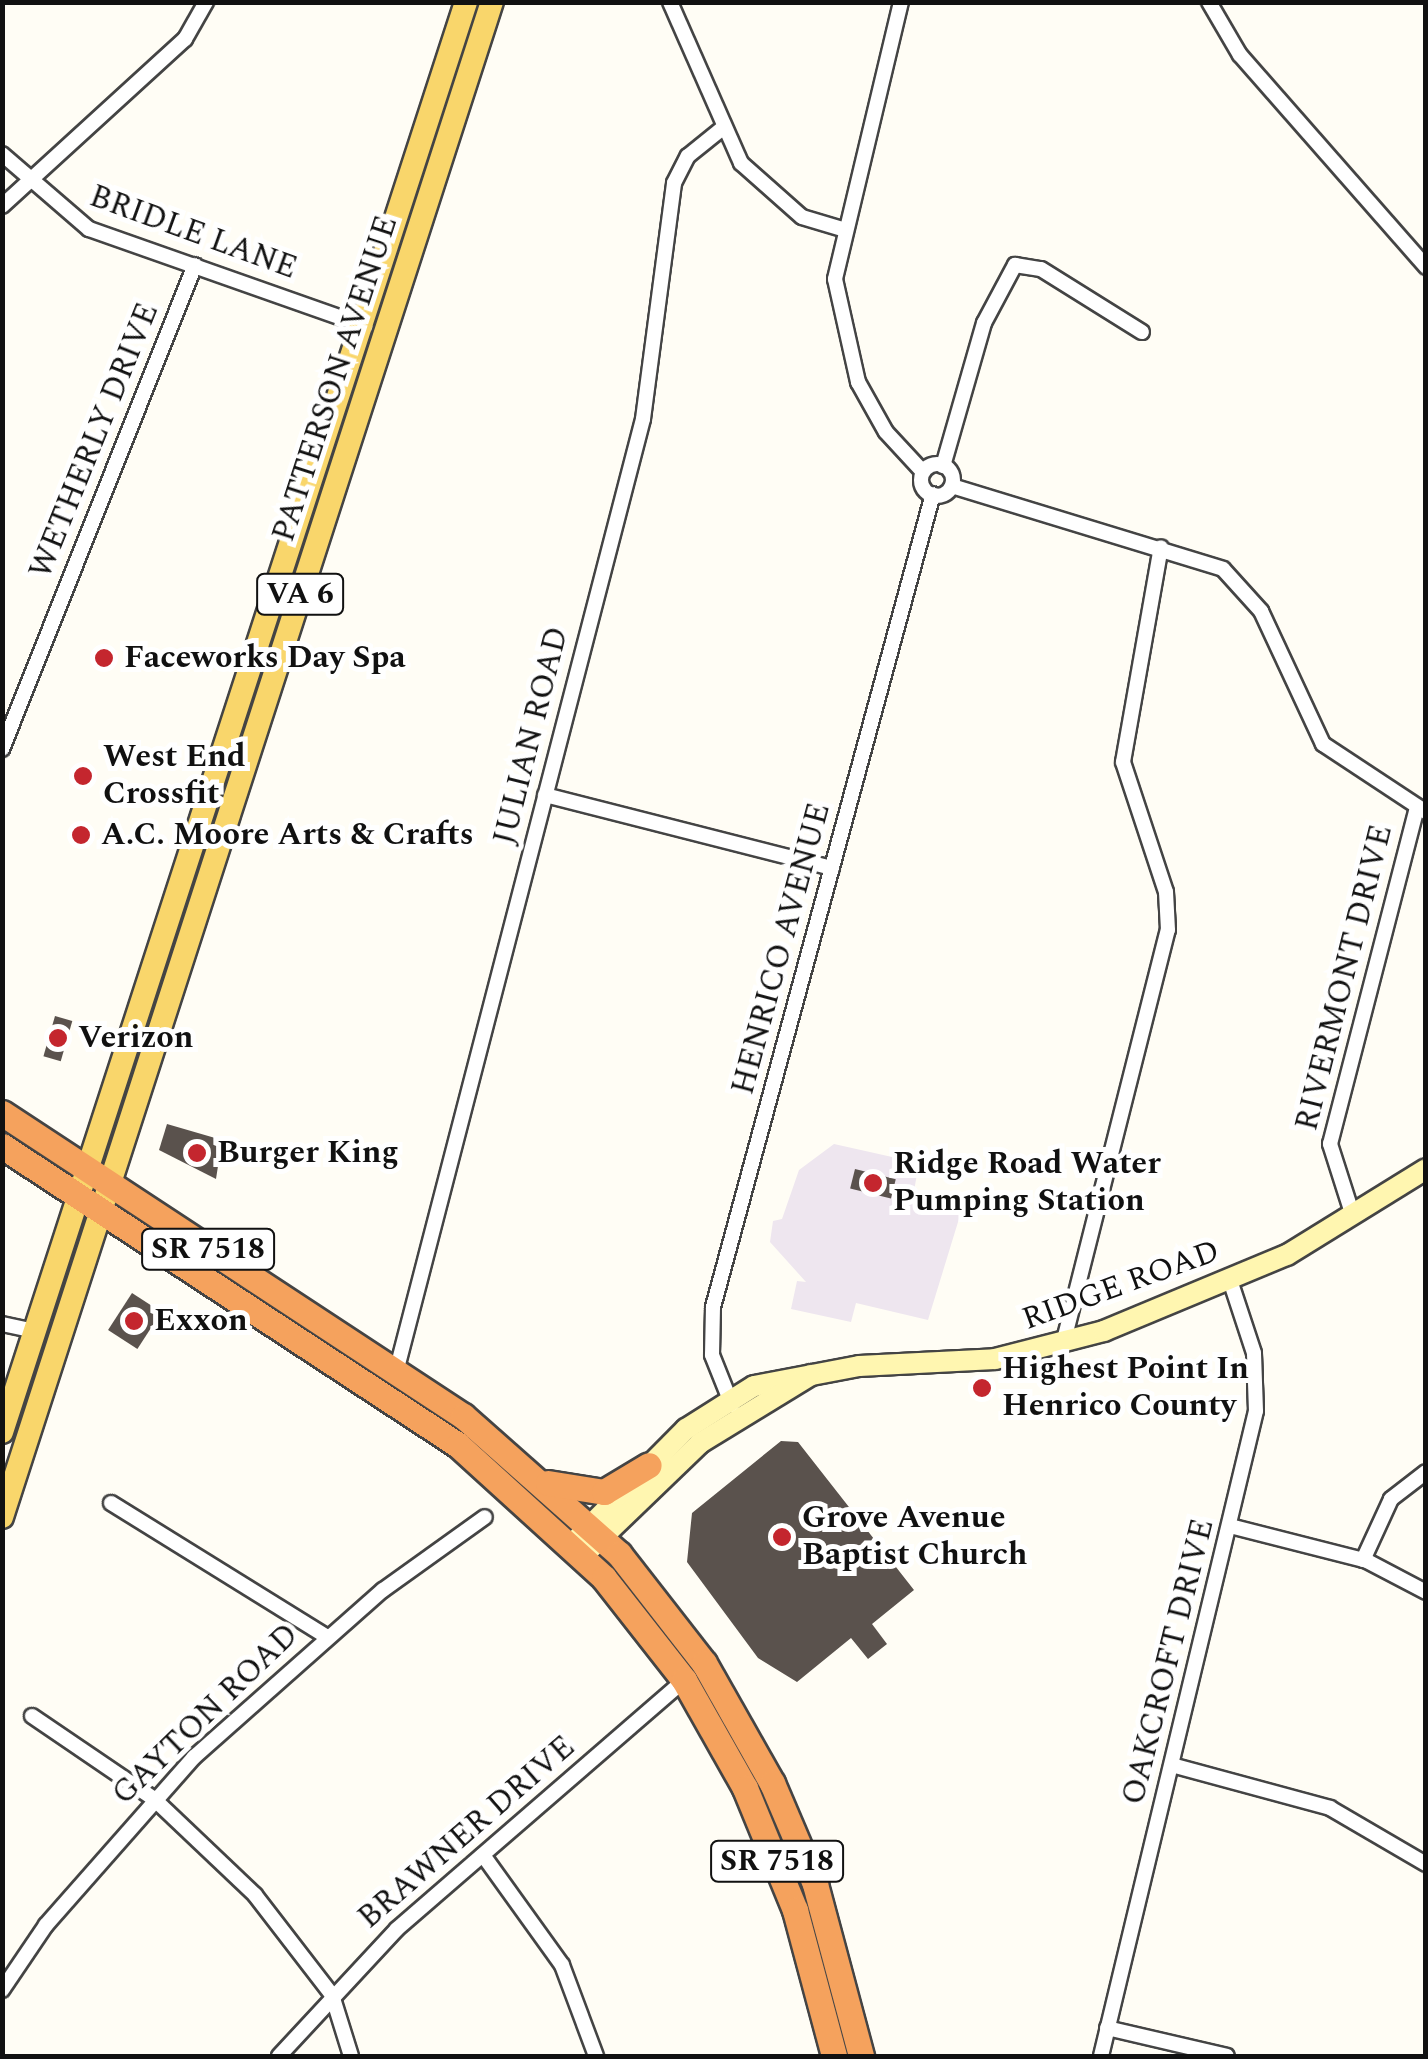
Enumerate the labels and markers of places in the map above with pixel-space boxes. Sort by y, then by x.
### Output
place label: Faceworks Day Spa [124,639,406,677]
marker: Faceworks Day Spa [93,647,115,669]
place label: West End Crossfit [103,739,246,814]
marker: West End Crossfit [72,765,94,787]
place label: A.C. Moore Arts & Crafts [101,816,474,854]
marker: A.C. Moore Arts & Crafts [70,824,92,846]
place label: Verizon [78,1019,194,1057]
marker: Verizon [47,1027,69,1049]
place label: Burger King [217,1134,399,1172]
marker: Burger King [186,1142,208,1164]
place label: Ridge Road Water Pumping Station [893,1146,1161,1221]
marker: Ridge Road Water Pumping Station [862,1172,884,1194]
place label: Exxon [154,1302,248,1340]
marker: Exxon [123,1310,145,1332]
place label: Highest Point In Henrico County [1002,1351,1249,1426]
marker: Highest Point In Henrico County [971,1377,993,1399]
place label: Grove Avenue Baptist Church [802,1500,1028,1575]
marker: Grove Avenue Baptist Church [771,1526,793,1548]

